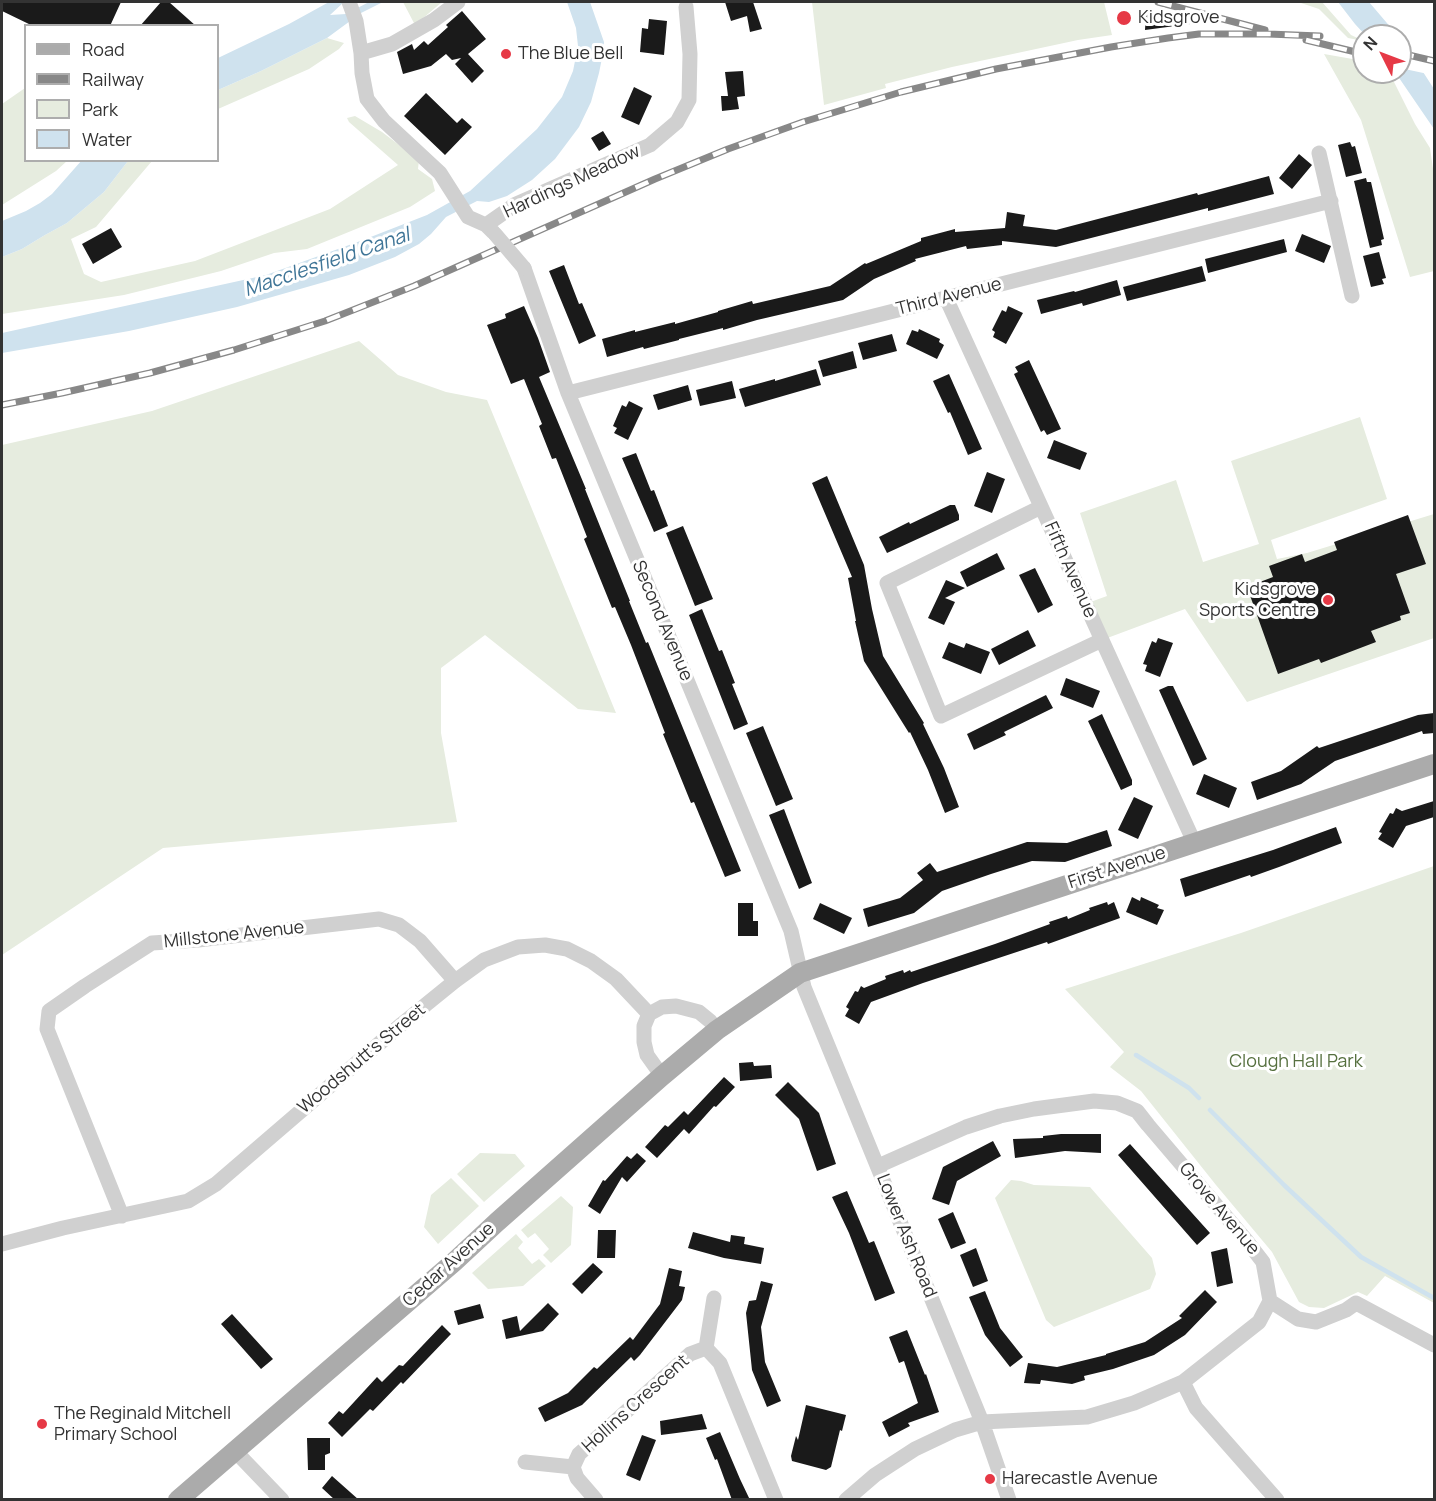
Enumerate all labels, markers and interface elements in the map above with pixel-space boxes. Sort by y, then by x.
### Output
place label: Kidsgrove [1138,7,1220,29]
marker: Kidsgrove [1115,9,1133,27]
legend [24,24,219,162]
north arrow [1352,24,1412,84]
text: N [1358,32,1382,55]
text: Road [82,37,125,61]
place label: The Blue Bell [518,43,624,65]
marker: The Blue Bell [499,47,513,61]
text: Railway [82,67,144,91]
text: Park [82,97,118,121]
text: Water [82,127,132,151]
street label: Hardings Meadow [500,141,644,223]
water label: Macclesfield Canal [241,223,413,303]
street label: Third Avenue [894,273,1004,321]
street label: Fifth Avenue [1039,519,1101,621]
street label: Second Avenue [627,558,697,684]
place label: Kidsgrove Sports Centre [1199,579,1316,622]
marker: Kidsgrove Sports Centre [1321,593,1335,607]
street label: First Avenue [1066,842,1168,894]
street label: Millstone Avenue [163,917,305,953]
street label: Woodshutt's Street [294,999,430,1119]
park label: Clough Hall Park [1229,1051,1363,1073]
street label: Grove Avenue [1174,1158,1264,1260]
street label: Lower Ash Road [871,1171,941,1301]
street label: Cedar Avenue [399,1218,499,1312]
street label: Hollins Crescent [578,1350,694,1458]
place label: The Reginald Mitchell Primary School [54,1403,231,1446]
marker: The Reginald Mitchell Primary School [35,1417,49,1431]
place label: Harecastle Avenue [1002,1468,1158,1490]
marker: Harecastle Avenue [983,1472,997,1486]

